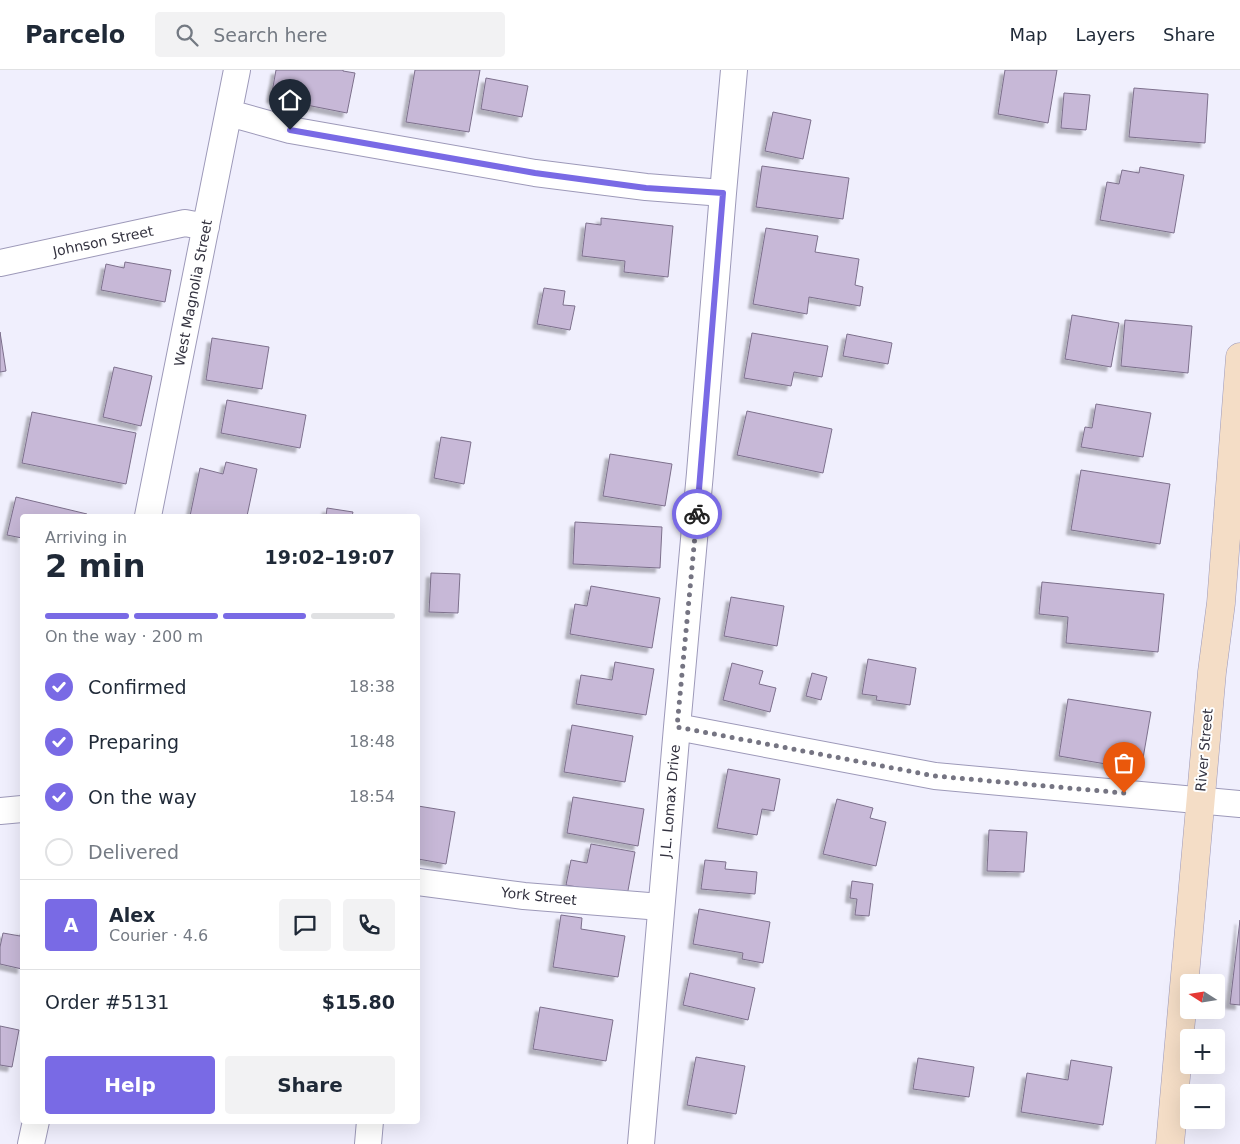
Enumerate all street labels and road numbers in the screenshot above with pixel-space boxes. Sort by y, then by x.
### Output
street label: West Magnolia Street [171,218,215,368]
street label: Johnson Street [50,222,155,260]
street label: River Street [1192,707,1216,792]
street label: J.L. Lomax Drive [657,744,683,859]
street label: York Street [499,884,578,908]

